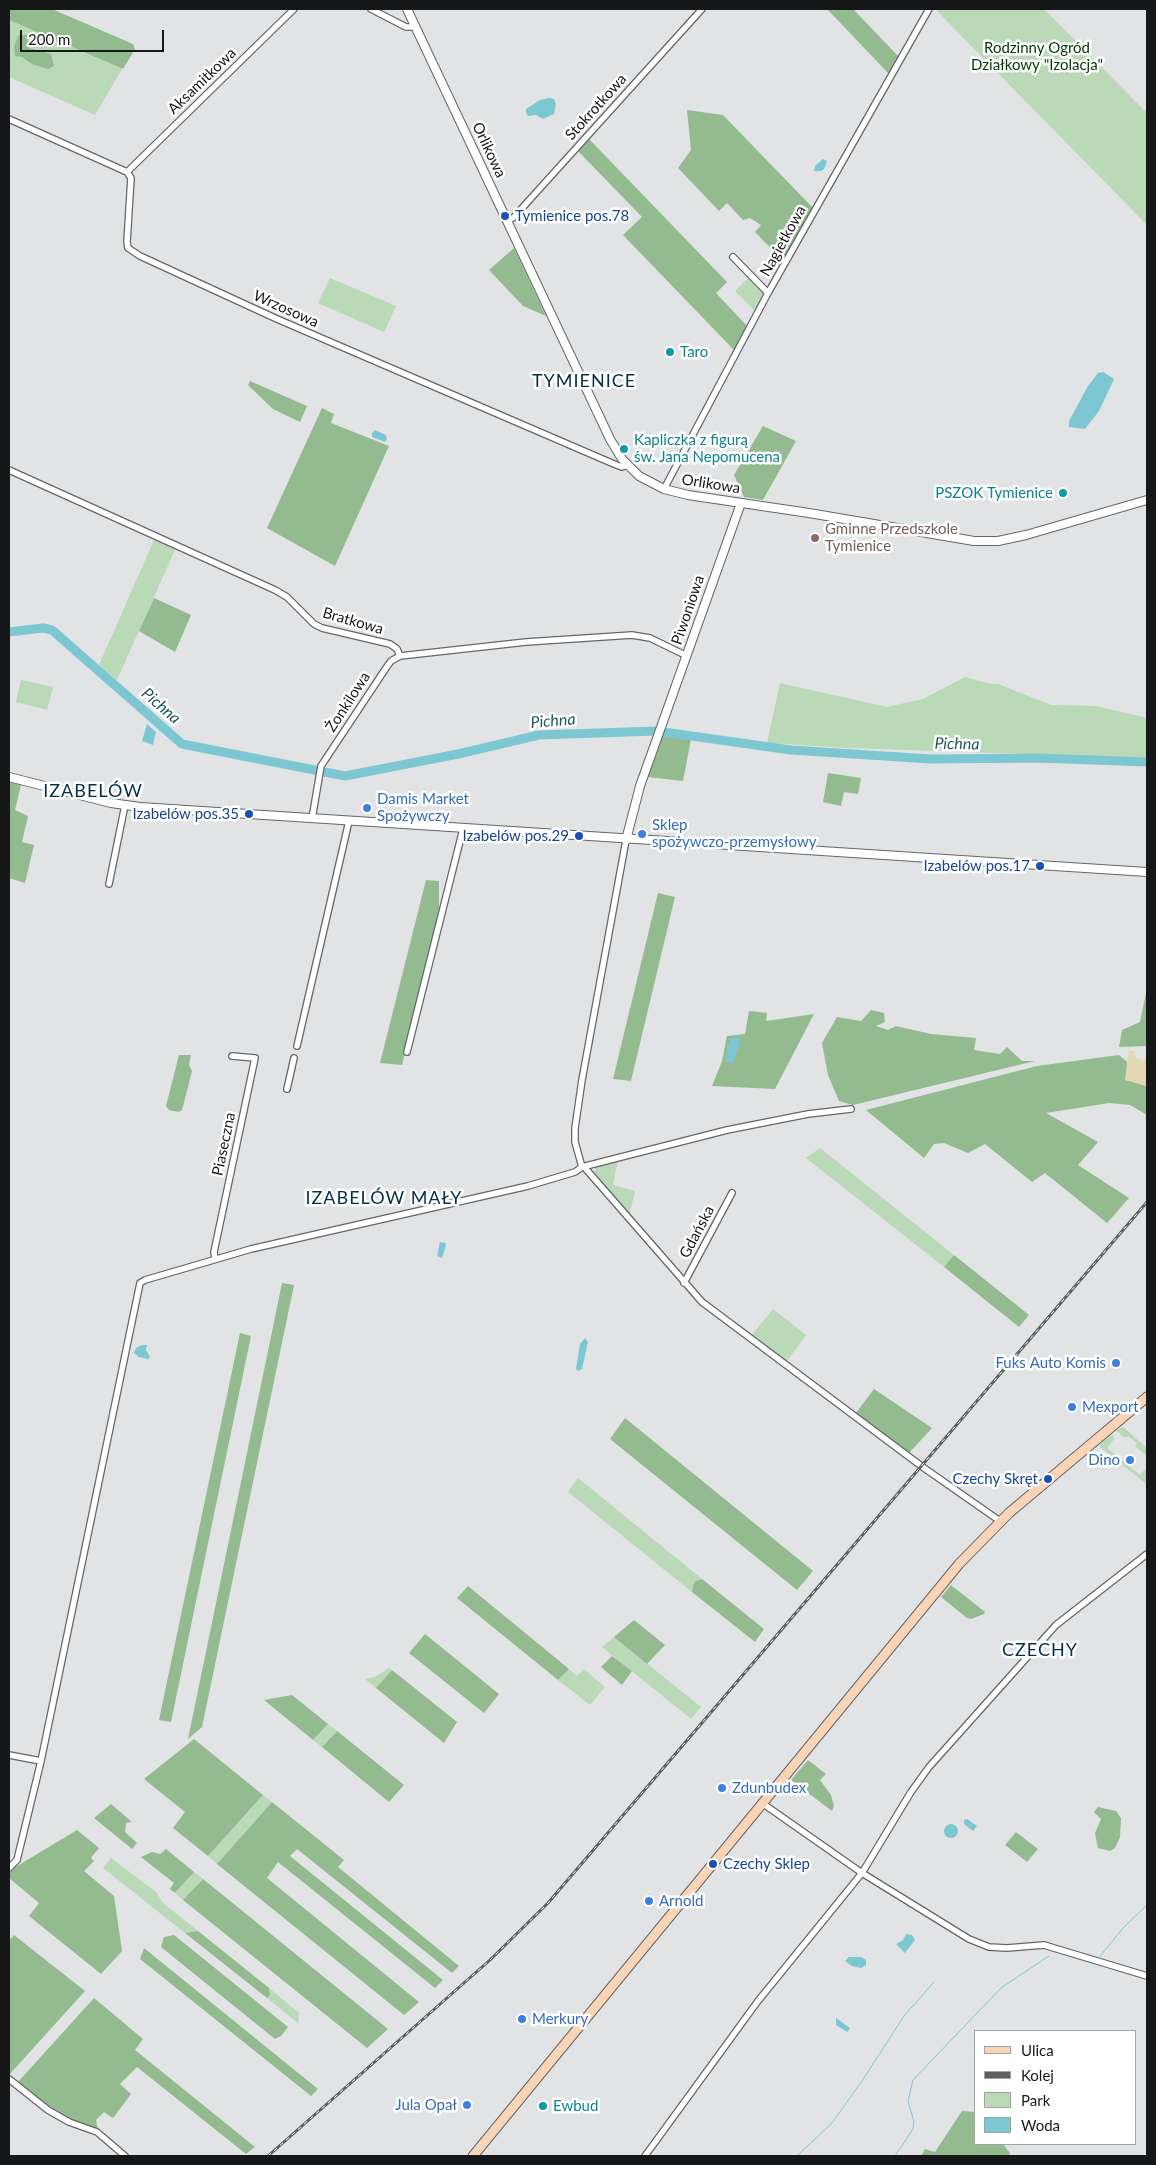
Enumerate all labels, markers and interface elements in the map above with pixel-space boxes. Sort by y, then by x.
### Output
scale bar [22,20,166,52]
text: 200 m [28,30,70,48]
park label: Rodzinny Ogród Działkowy "Izolacja" [971,39,1103,74]
street label: Aksamitkowa [164,44,240,118]
street label: Stokrotkowa [562,70,630,144]
street label: Orlikowa [468,119,510,181]
street label: Nagietkowa [756,203,810,279]
place label: Tymienice pos.78 [515,207,629,225]
marker: Tymienice pos.78 [499,210,511,222]
street label: Wrzosowa [251,287,321,331]
place label: Taro [680,343,708,361]
marker: Taro [664,346,676,358]
district label: TYMIENICE [531,370,637,392]
place label: Kapliczka z figurą św. Jana Nepomucena [634,431,780,466]
marker: Kapliczka z figurą św. Jana Nepomucena [618,443,630,455]
street label: Orlikowa [680,470,742,498]
place label: PSZOK Tymienice [935,484,1053,502]
marker: PSZOK Tymienice [1057,487,1069,499]
place label: Gminne Przedszkole Tymienice [825,520,958,555]
marker: Gminne Przedszkole Tymienice [809,532,821,544]
street label: Piwoniowa [668,573,708,647]
street label: Bratkowa [321,604,385,638]
street label: Żonkilowa [322,669,374,735]
water label: Pichna [138,684,184,728]
water label: Pichna [530,709,576,733]
water label: Pichna [934,734,980,754]
district label: IZABELÓW [42,780,144,802]
place label: Damis Market Spożywczy [377,790,469,825]
marker: Damis Market Spożywczy [361,802,373,814]
place label: Izabelów pos.35 [133,805,239,823]
marker: Izabelów pos.35 [243,808,255,820]
place label: Sklep spożywczo-przemysłowy [652,816,817,851]
place label: Izabelów pos.29 [463,827,569,845]
marker: Sklep spożywczo-przemysłowy [636,828,648,840]
marker: Izabelów pos.29 [573,830,585,842]
place label: Izabelów pos.17 [924,857,1030,875]
marker: Izabelów pos.17 [1034,860,1046,872]
street label: Piaseczna [209,1111,239,1177]
district label: IZABELÓW MAŁY [304,1187,464,1209]
street label: Gdańska [676,1203,718,1261]
place label: Fuks Auto Komis [995,1354,1106,1372]
marker: Fuks Auto Komis [1110,1357,1122,1369]
place label: Mexport [1082,1398,1139,1416]
marker: Mexport [1066,1401,1078,1413]
place label: Dino [1088,1451,1120,1469]
marker: Dino [1124,1454,1136,1466]
place label: Czechy Skręt [952,1470,1038,1488]
marker: Czechy Skręt [1042,1473,1054,1485]
district label: CZECHY [1001,1639,1079,1661]
place label: Zdunbudex [732,1779,806,1797]
marker: Zdunbudex [716,1782,728,1794]
place label: Czechy Sklep [723,1855,810,1873]
marker: Czechy Sklep [707,1858,719,1870]
place label: Arnold [659,1892,703,1910]
marker: Arnold [643,1895,655,1907]
place label: Merkury [532,2010,588,2028]
marker: Merkury [516,2013,528,2025]
legend [974,2030,1136,2145]
text: Ulica [1021,2041,1054,2059]
text: Kolej [1021,2066,1054,2084]
text: Park [1021,2091,1050,2109]
place label: Jula Opał [395,2096,457,2114]
place label: Ewbud [553,2097,598,2115]
marker: Jula Opał [461,2099,473,2111]
marker: Ewbud [537,2100,549,2112]
text: Woda [1021,2116,1060,2134]

